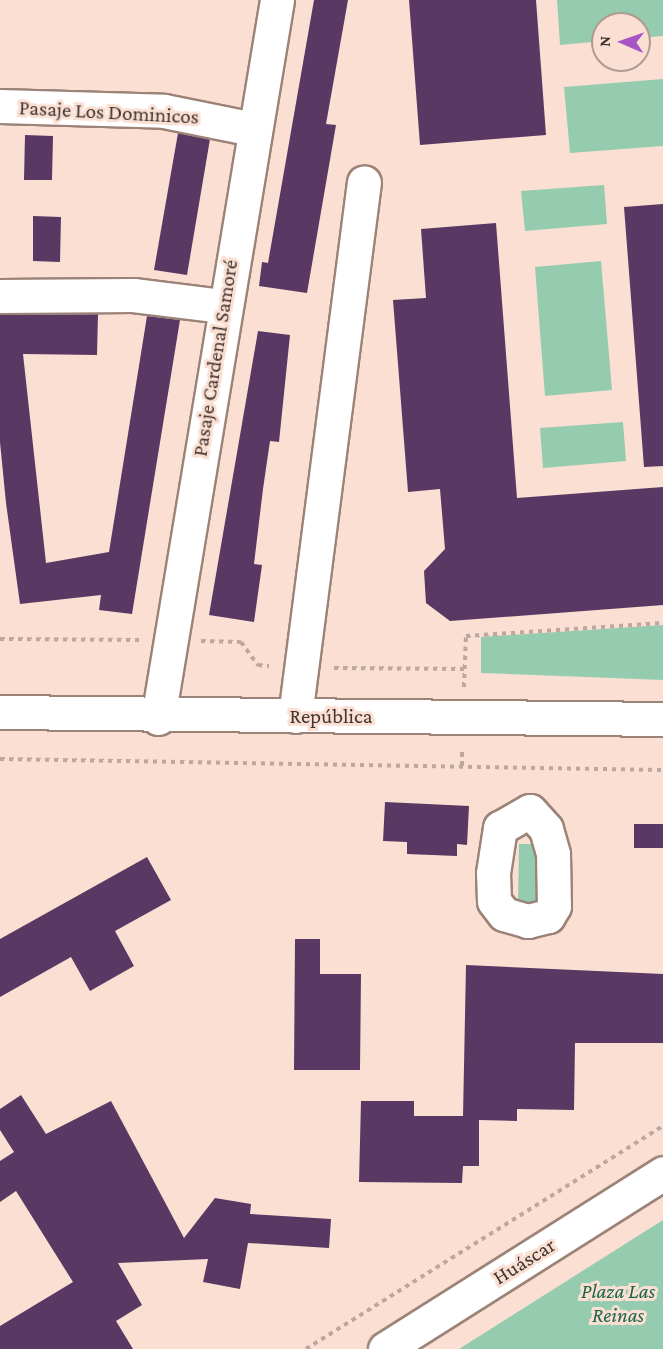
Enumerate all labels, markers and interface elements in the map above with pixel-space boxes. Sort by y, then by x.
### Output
north arrow [591,12,651,72]
text: N [596,36,613,47]
street label: Pasaje Los Dominicos [18,95,200,129]
street label: Pasaje Cardenal Samoré [187,258,243,458]
street label: República [290,703,372,729]
street label: Huáscar [488,1232,560,1290]
park label: Plaza Las Reinas [581,1278,655,1328]

